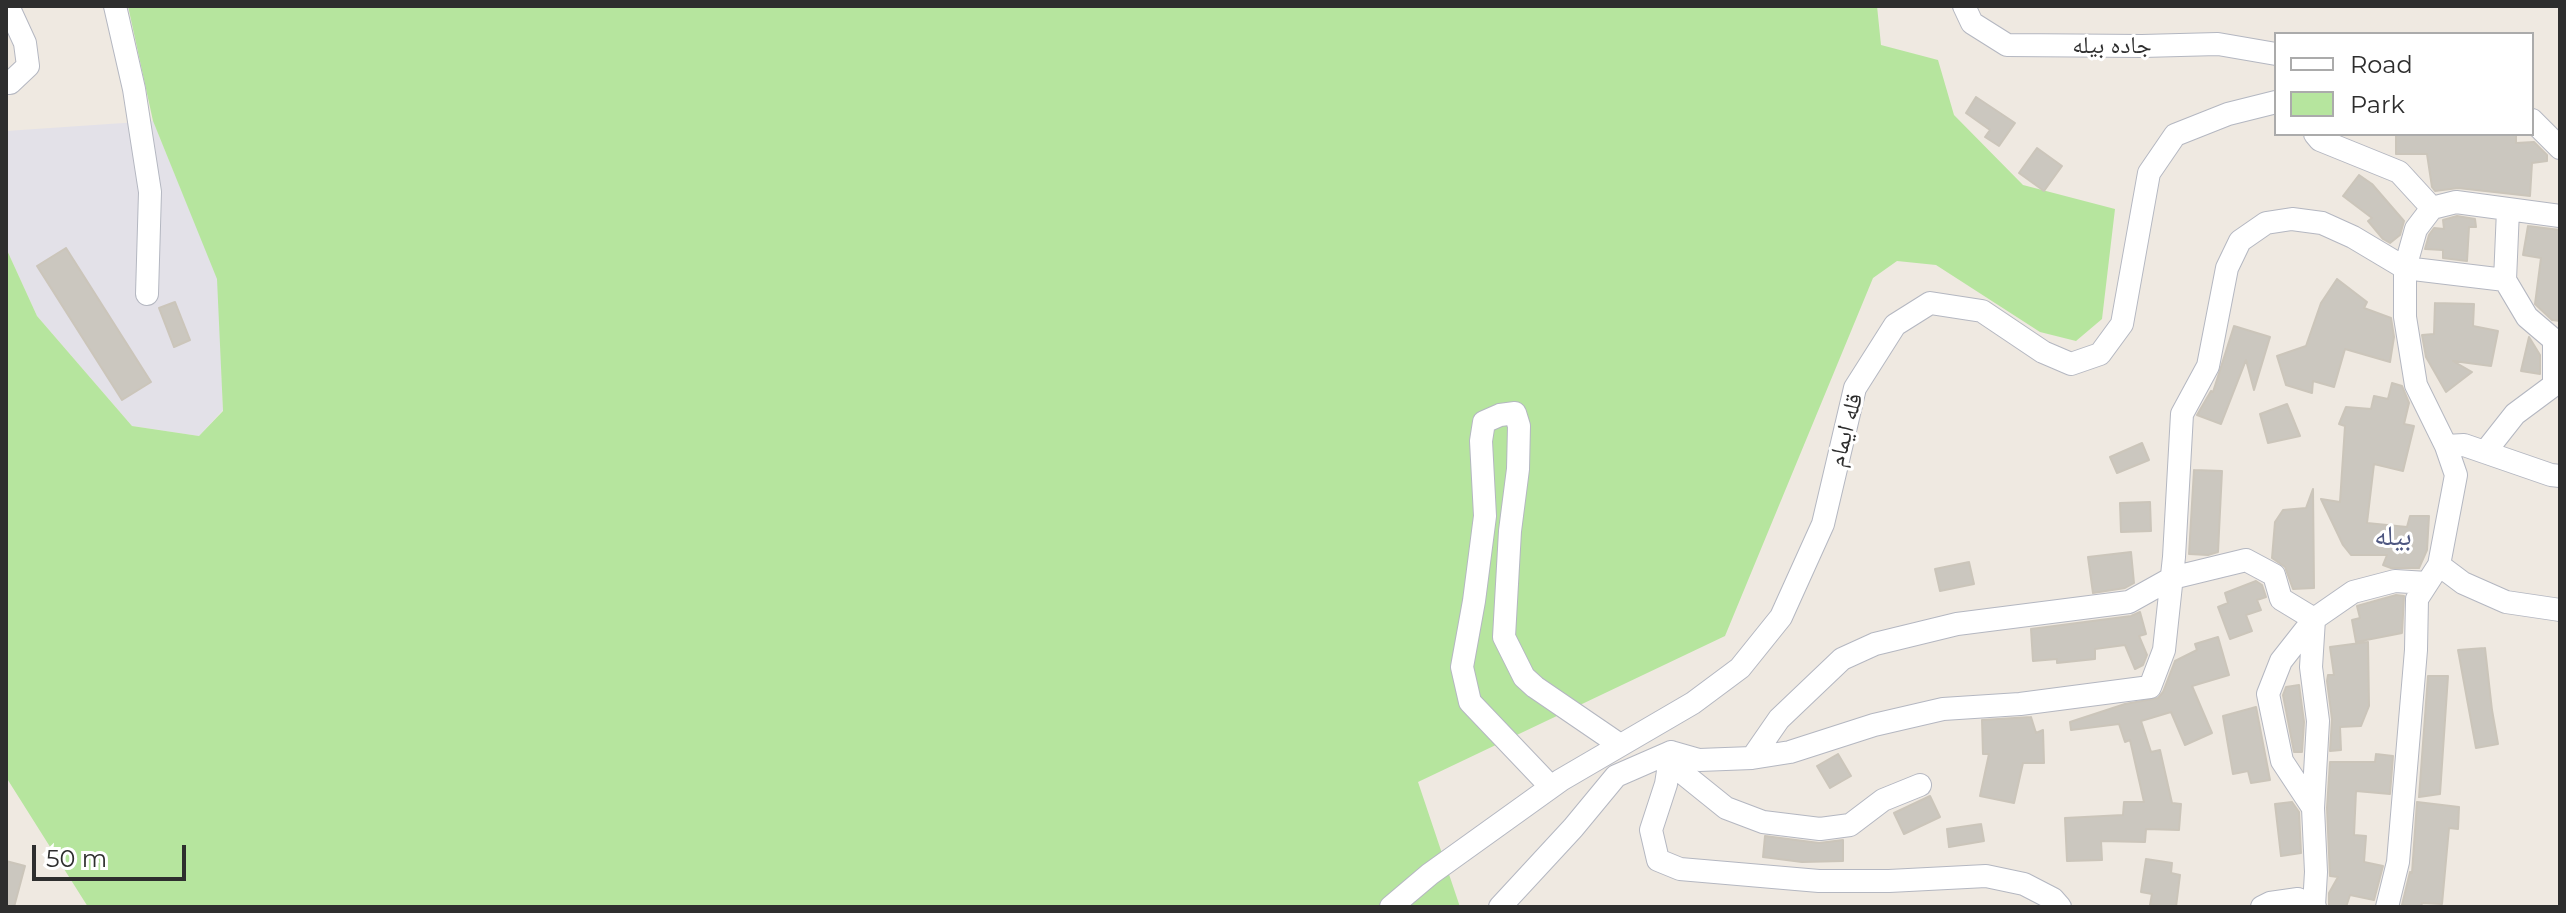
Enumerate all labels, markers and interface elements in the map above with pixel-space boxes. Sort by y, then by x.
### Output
street label: جاده بیله [2072,32,2152,60]
legend [2274,32,2534,136]
text: Road [2350,50,2413,79]
text: Park [2350,90,2405,119]
street label: قله ایمام [1822,390,1870,470]
district label: بیله [2374,520,2412,554]
scale bar [36,829,190,879]
text: 50 m [46,844,107,873]

